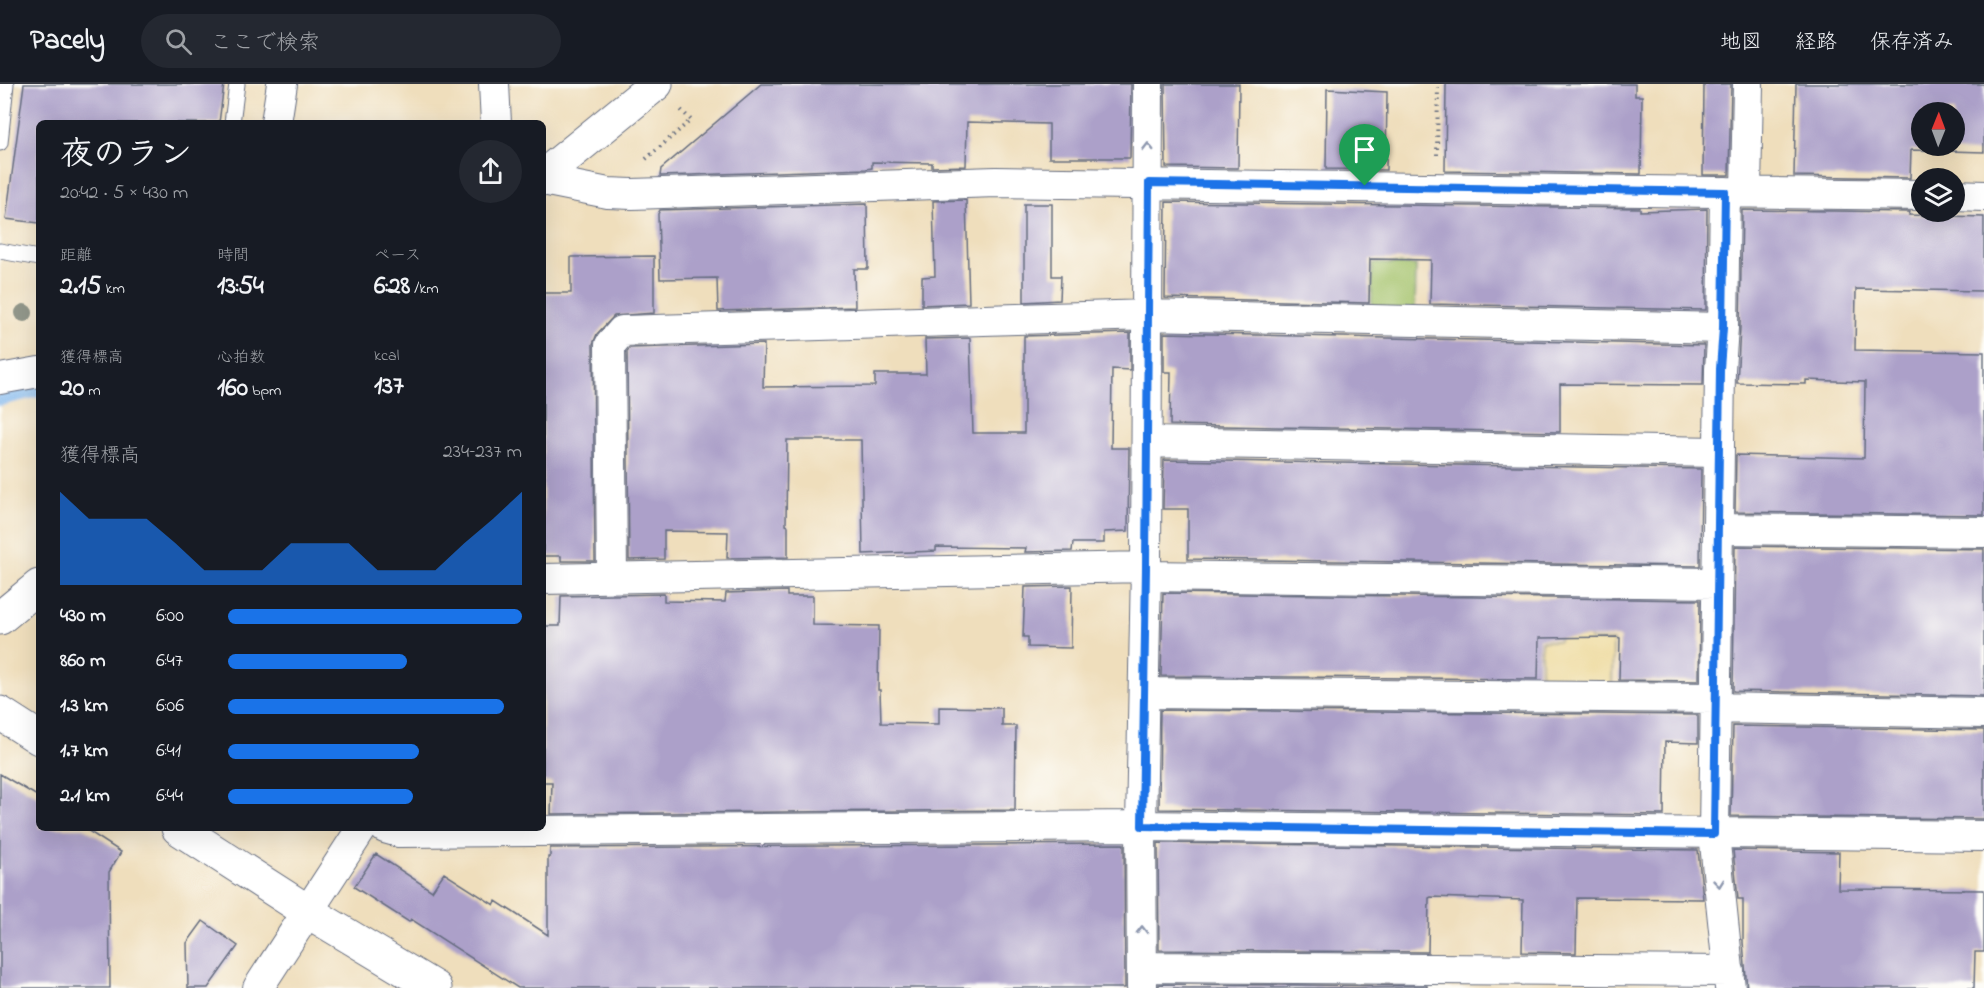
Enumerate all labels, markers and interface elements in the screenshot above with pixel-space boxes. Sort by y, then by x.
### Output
search box [141,14,561,68]
text: Pacely [30,21,105,62]
icon: search [162,25,195,58]
text: ここで検索 [210,28,320,60]
text: 地図 [1720,28,1762,58]
text: 経路 [1795,28,1837,58]
text: 保存済み [1870,28,1954,58]
north arrow [1911,102,1965,156]
map controls [1911,102,1965,222]
pin [1339,124,1390,186]
text: 夜のラン [60,132,192,180]
icon: arrive [1348,133,1381,166]
button: share [459,140,522,203]
one-way arrow [1142,142,1154,151]
button: layers [1911,168,1965,222]
text: 20:42 · 5 × 430 m [60,179,188,208]
text: 距離 [60,244,92,268]
text: 時間 [217,244,249,268]
text: ペース [374,244,421,268]
text: 2.15 [60,268,101,306]
text: 13:54 [217,268,264,306]
text: 6:28 [374,268,410,306]
text: km [101,277,125,301]
text: /km [410,277,439,301]
text: kcal [374,344,399,368]
text: 獲得標高 [60,346,124,370]
text: 心拍数 [217,346,265,370]
text: 137 [374,368,404,406]
text: 20 [60,370,84,408]
text: 160 [217,370,248,408]
text: m [84,379,101,403]
text: bpm [248,379,282,403]
text: 234–237 m [443,438,522,467]
text: 獲得標高 [60,442,140,471]
text: 430 m [60,602,106,631]
text: 6:00 [156,602,184,631]
text: 860 m [60,647,105,676]
text: 6:47 [156,647,183,676]
text: 1.3 km [60,692,108,721]
text: 6:06 [156,692,184,721]
text: 1.7 km [60,737,108,766]
text: 6:41 [156,737,181,766]
text: 2.1 km [60,782,110,811]
text: 6:44 [156,782,183,811]
one-way arrow [1712,878,1725,887]
one-way arrow [1136,925,1148,934]

